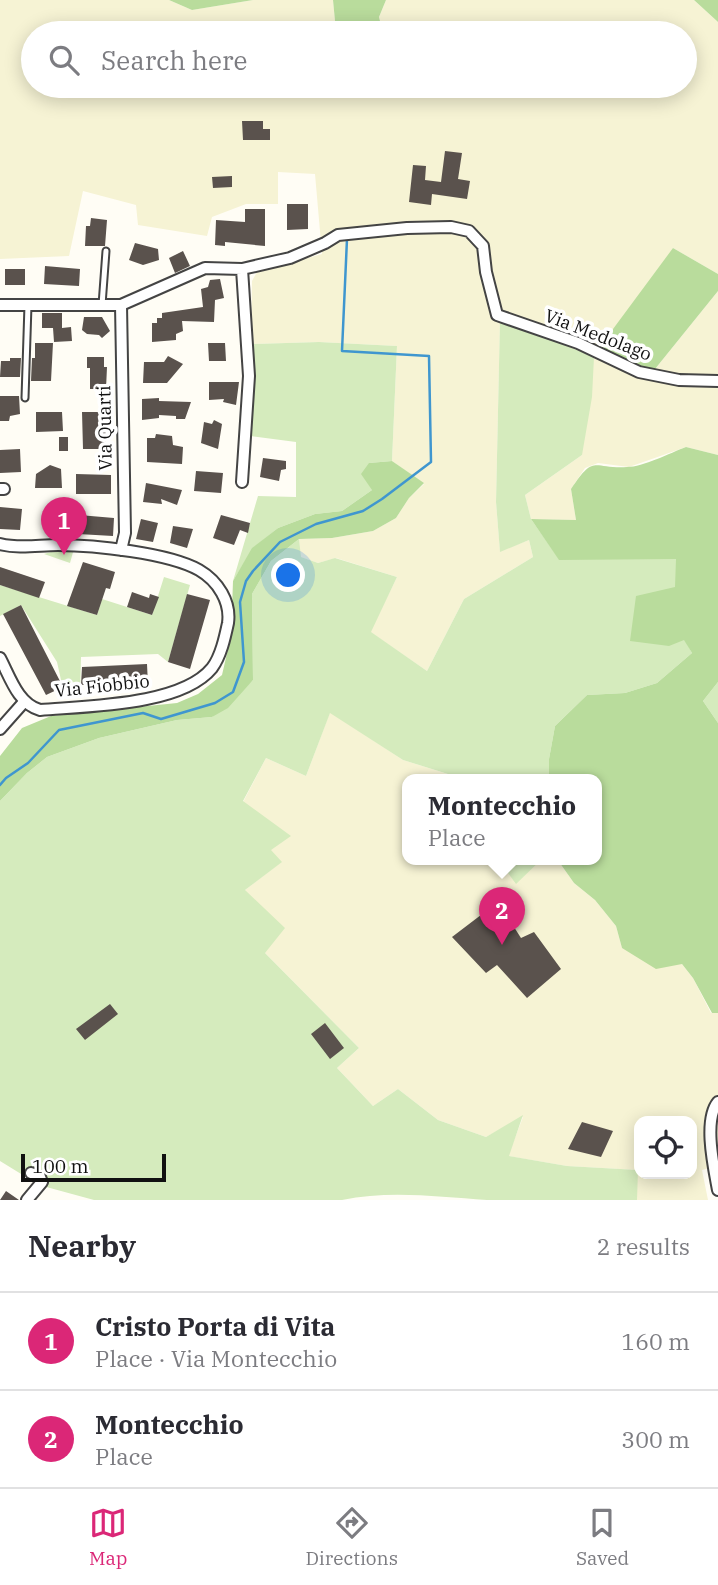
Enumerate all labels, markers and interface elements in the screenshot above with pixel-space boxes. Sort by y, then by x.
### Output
search box [21,21,697,98]
icon: search [45,41,83,79]
text: Search here [101,43,247,77]
street label: Via Medolago [541,304,655,365]
street label: Via Quarti [92,385,117,471]
pin: 1 [41,497,87,555]
your location [271,558,305,592]
street label: Via Fiobbio [53,669,151,702]
popup [402,774,602,865]
text: Montecchio [428,788,576,822]
text: Place [428,822,486,852]
pin: 2 [479,887,525,945]
map controls [634,1116,697,1179]
button: locate [634,1116,697,1179]
scale bar [21,1151,166,1183]
text: 100 m [32,1154,89,1178]
text: Nearby [28,1226,136,1265]
text: 2 results [597,1231,690,1261]
text: Cristo Porta di Vita [95,1309,335,1343]
text: 1 [44,1326,58,1356]
text: 160 m [621,1326,690,1356]
text: Place · Via Montecchio [95,1343,337,1373]
text: Montecchio [95,1407,244,1441]
text: 2 [44,1424,58,1454]
text: 300 m [621,1424,690,1454]
text: Place [95,1441,153,1471]
tab: Map [89,1504,128,1570]
tab: Directions [305,1504,398,1570]
tab: Saved [576,1504,629,1570]

